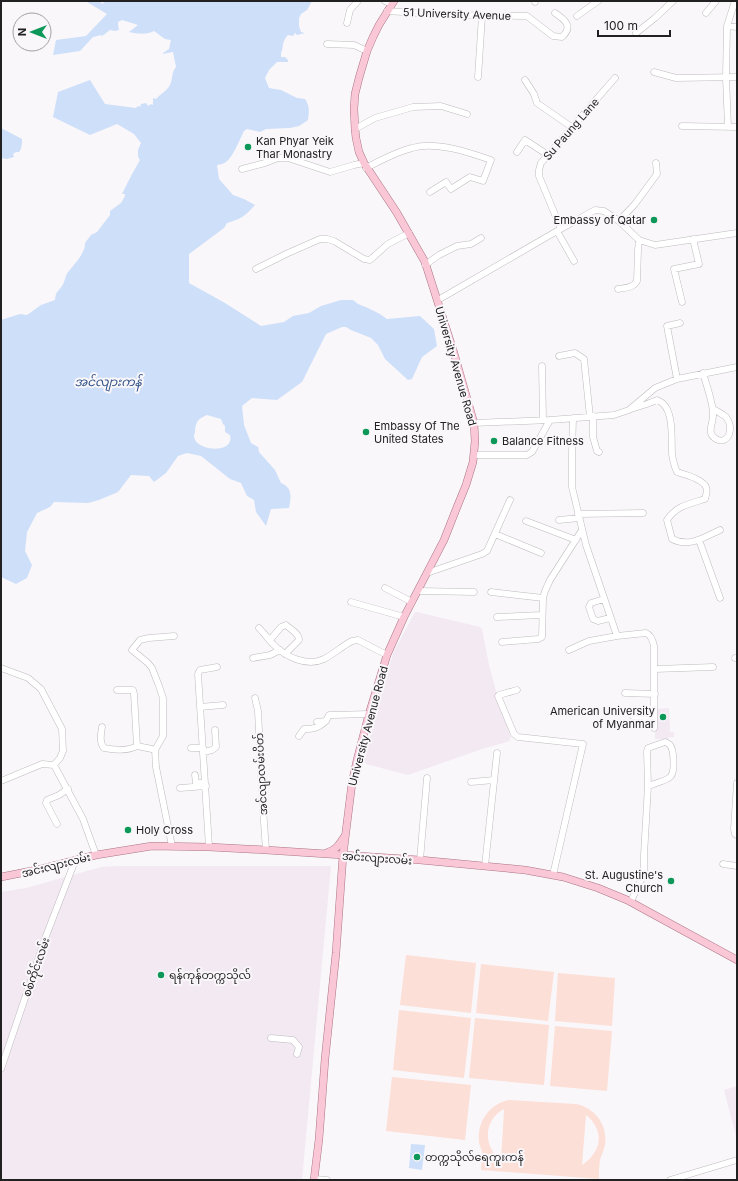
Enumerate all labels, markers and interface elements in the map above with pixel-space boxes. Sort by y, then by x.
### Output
street label: 51 University Avenue [403,5,511,23]
north arrow [12,12,52,52]
scale bar [598,12,670,38]
text: 100 m [604,18,638,33]
text: N [15,28,29,36]
street label: Su Paung Lane [540,95,602,163]
place label: Kan Phyar Yeik Thar Monastry [256,134,334,161]
marker: Kan Phyar Yeik Thar Monastry [243,142,253,152]
place label: Embassy of Qatar [554,213,646,227]
marker: Embassy of Qatar [649,215,659,225]
street label: University Avenue Road [432,305,480,427]
water label: အင်လျားကန် [74,373,143,392]
place label: Embassy Of The United States [374,419,460,446]
marker: Embassy Of The United States [361,427,371,437]
place label: Balance Fitness [502,434,584,448]
marker: Balance Fitness [489,436,499,446]
street label: University Avenue Road [345,664,391,788]
place label: American University of Myanmar [550,704,655,731]
marker: American University of Myanmar [658,712,668,722]
street label: အင်လျာလမ်းပိတ် [252,732,272,816]
place label: Holy Cross [136,823,193,837]
marker: Holy Cross [123,825,133,835]
street label: အင်းလျားလမ်း [341,849,413,869]
street label: အင်းလျားလမ်း [20,850,92,882]
place label: St. Augustine's Church [585,868,663,895]
marker: St. Augustine's Church [666,876,676,886]
street label: စစ်ကိုင်းလမ်း [19,935,55,999]
place label: ရန်ကုန်တက္ကသိုလ် [169,968,251,984]
marker: ရန်ကုန်တက္ကသိုလ် [156,970,166,980]
place label: တက္ကသိုလ်ရေကူးကန် [425,1150,524,1166]
marker: တက္ကသိုလ်ရေကူးကန် [412,1152,422,1162]

